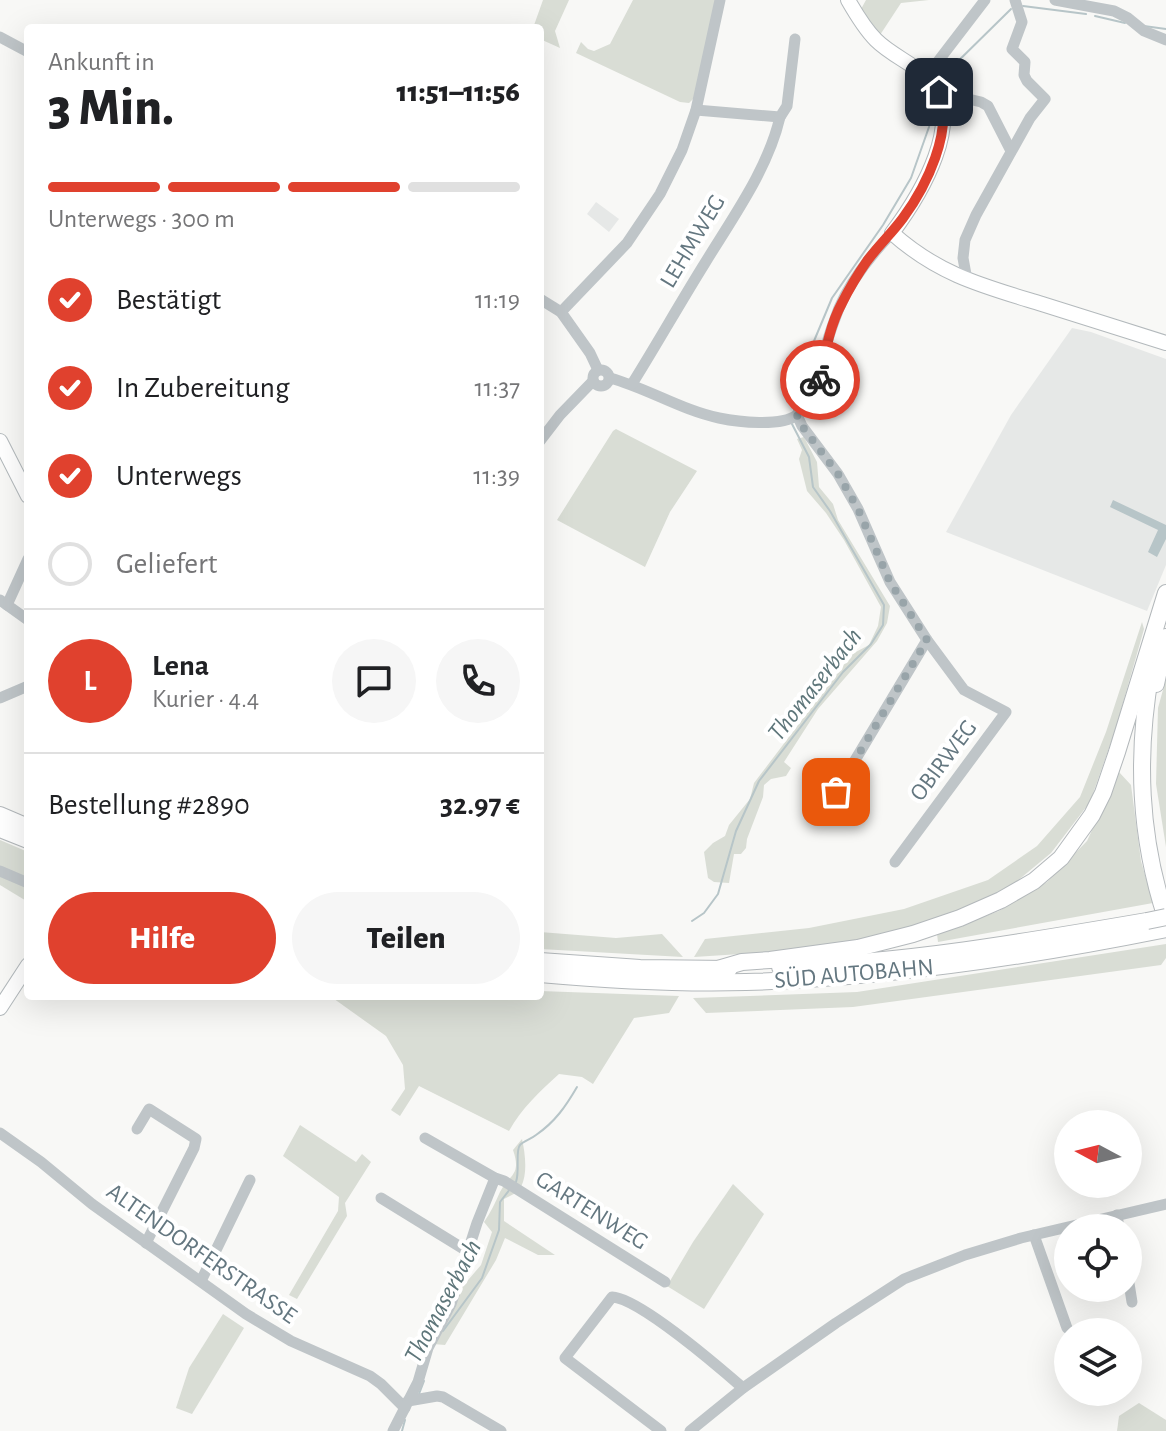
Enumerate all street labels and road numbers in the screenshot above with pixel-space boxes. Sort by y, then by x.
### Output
street label: LEHMWEG [656,191,730,292]
street label: OBIRWEG [906,716,982,805]
street label: SÜD AUTOBAHN [773,954,935,993]
street label: GARTENWEG [531,1167,652,1255]
street label: ALTENDORFERSTRASSE [102,1179,301,1329]

